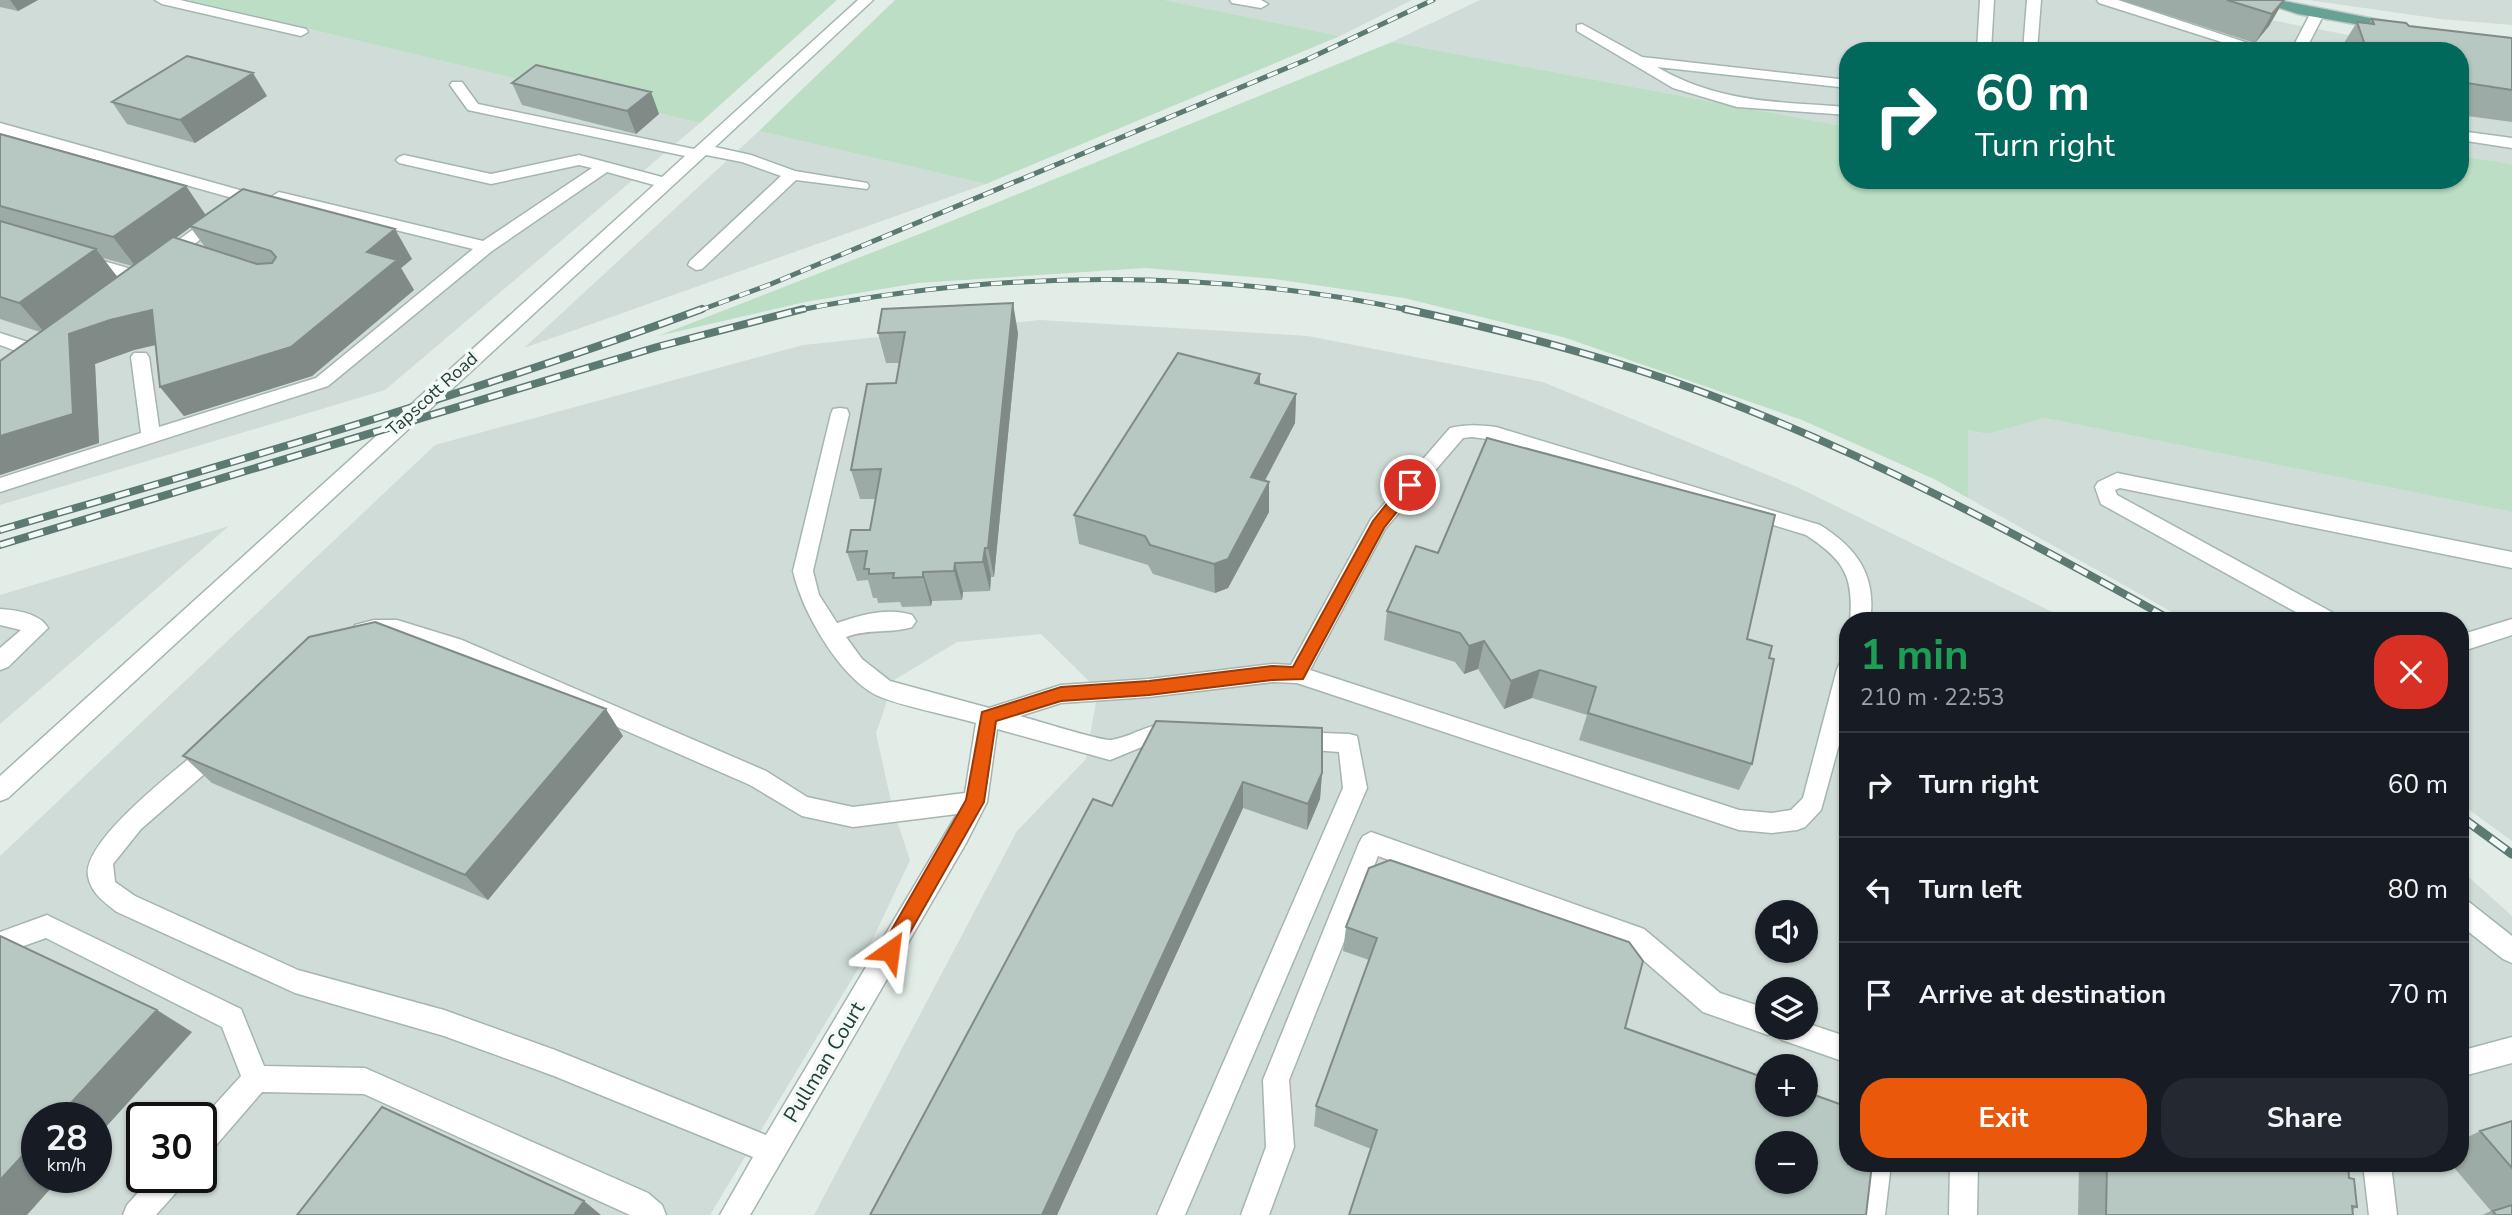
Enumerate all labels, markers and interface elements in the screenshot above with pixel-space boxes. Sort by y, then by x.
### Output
text: 60 m [1975,60,2090,127]
icon: right [1860,70,1951,161]
text: Turn right [1975,124,2115,167]
street label: Tapscott Road [381,347,483,441]
pin [1380,455,1440,515]
icon: arrive [1391,466,1429,504]
text: 1 min [1860,627,1969,684]
button: close [2374,635,2448,709]
text: 210 m · 22:53 [1860,682,2005,713]
icon: right [1860,766,1898,804]
text: Turn right [1919,767,2038,802]
text: 60 m [2388,767,2448,802]
icon: left [1860,871,1898,909]
text: Turn left [1919,872,2022,907]
text: 80 m [2388,872,2448,907]
map controls [1755,900,1818,1194]
button: sound [1755,900,1818,963]
position arrow [853,914,927,988]
icon: arrive [1860,976,1898,1014]
button: layers [1755,977,1818,1040]
text: Arrive at destination [1919,977,2166,1012]
text: 70 m [2388,977,2448,1012]
street label: Pullman Court [777,996,871,1128]
button: + [1755,1054,1818,1117]
button: Exit [1860,1078,2147,1158]
button: Share [2161,1078,2448,1158]
speed limit sign: 30 [126,1102,217,1193]
text: 28 [45,1115,88,1162]
button: − [1755,1131,1818,1194]
text: km/h [47,1153,86,1177]

